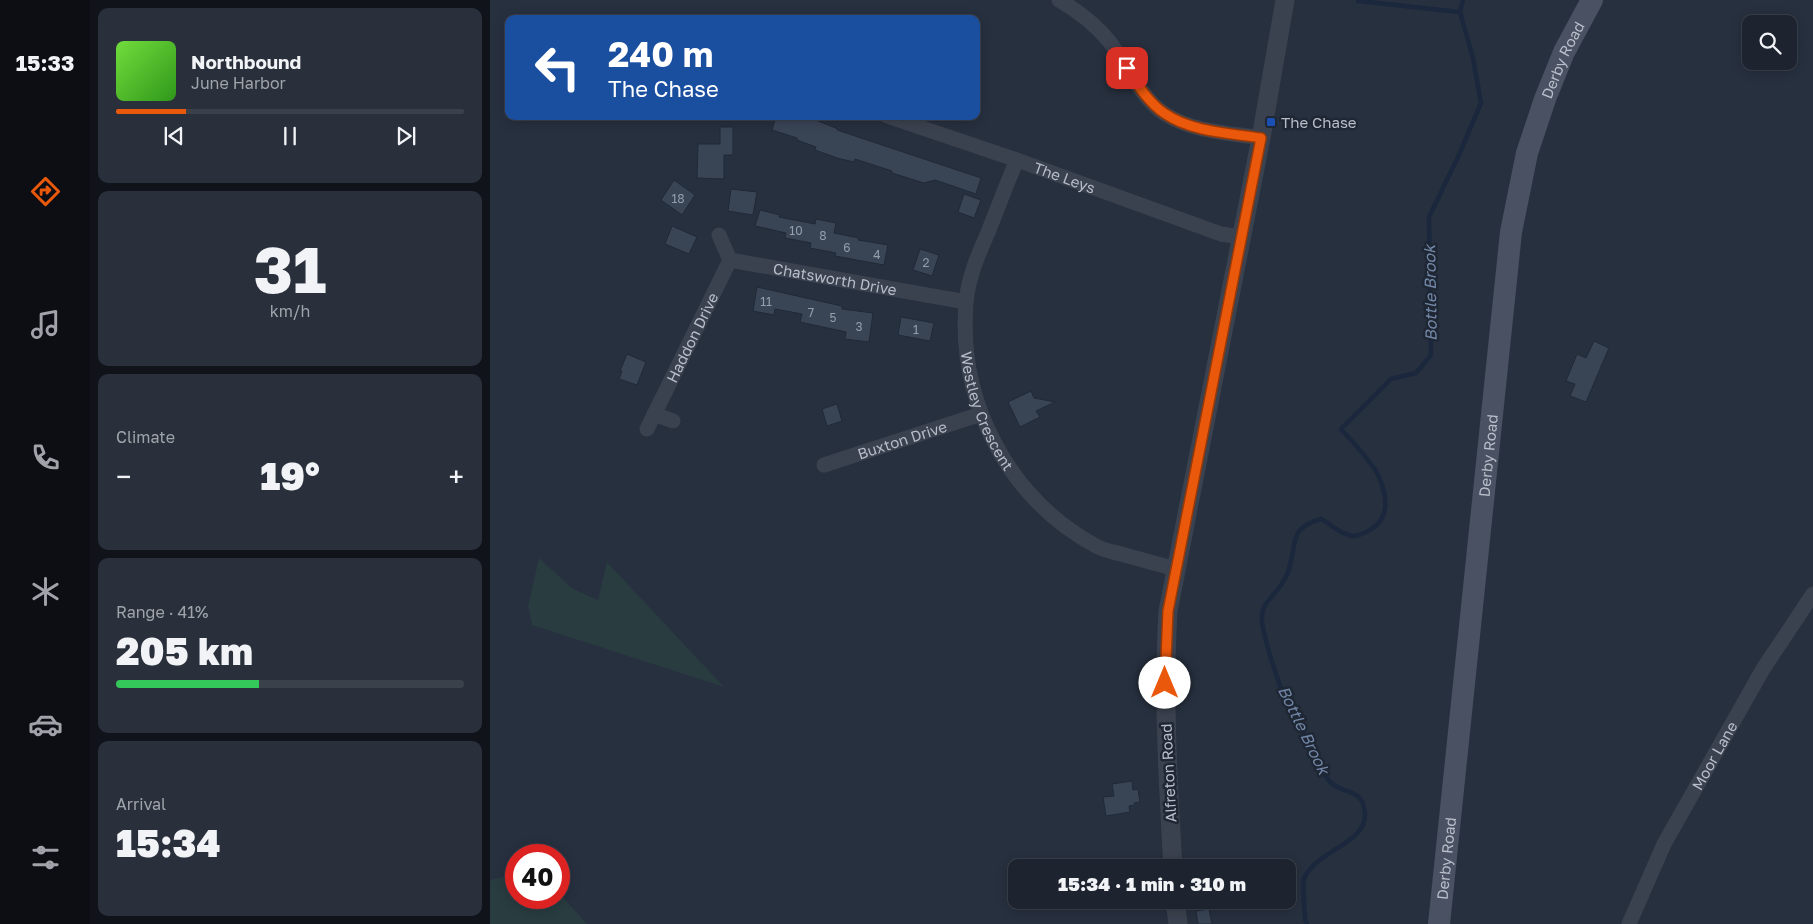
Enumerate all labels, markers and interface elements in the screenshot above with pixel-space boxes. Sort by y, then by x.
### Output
map controls [1742,15,1797,70]
button: search [1742,15,1797,70]
street label: Derby Road [1537,18,1588,101]
text: 240 m [608,33,713,75]
icon: left [525,35,590,100]
pin [1106,47,1148,89]
text: 15:33 [16,49,74,76]
text: Northbound [191,50,301,73]
icon: arrive [1113,54,1141,82]
text: June Harbor [191,73,286,93]
text: The Chase [608,75,719,102]
place label: The Chase [1281,113,1357,131]
marker: The Chase [1265,116,1277,128]
icon: previous [160,122,188,150]
icon: pause [276,122,304,150]
icon: next [392,122,420,150]
street label: The Leys [1031,158,1098,197]
icon: directions [28,174,63,209]
house number: 18 [671,191,685,206]
house number: 10 [789,223,803,238]
house number: 8 [819,228,827,243]
text: 31 [253,229,327,307]
house number: 6 [843,240,851,255]
water label: Bottle Brook [1419,243,1441,341]
house number: 4 [873,247,881,262]
house number: 2 [923,255,930,270]
street label: Chatsworth Drive [772,259,899,299]
street label: Haddon Drive [662,289,722,385]
house number: 11 [760,294,772,309]
text: km/h [270,301,310,321]
house number: 7 [808,305,814,320]
icon: music [28,307,63,342]
house number: 5 [830,310,837,325]
house number: 3 [855,319,863,334]
house number: 1 [913,322,919,337]
street label: Westley Crescent [958,350,1018,474]
street label: Derby Road [1474,413,1501,498]
street label: Buxton Drive [855,417,949,463]
text: Climate [116,427,175,447]
icon: phone [28,440,63,475]
text: 19° [260,453,320,498]
text: − [116,460,131,493]
text: + [449,460,464,493]
icon: climate [28,574,63,609]
text: Range · 41% [116,602,208,622]
text: 205 km [116,628,253,673]
position arrow [1138,656,1190,708]
water label: Bottle Brook [1274,682,1335,779]
icon: car [28,707,63,742]
street label: Moor Lane [1688,718,1741,793]
street label: Alfreton Road [1156,723,1180,823]
text: Arrival [116,794,166,814]
street label: Derby Road [1433,816,1459,901]
text: 15:34 [116,820,221,865]
icon: filters [28,840,63,875]
speed limit sign: 40 [505,844,570,909]
text: 15:34 · 1 min · 310 m [1058,872,1246,895]

